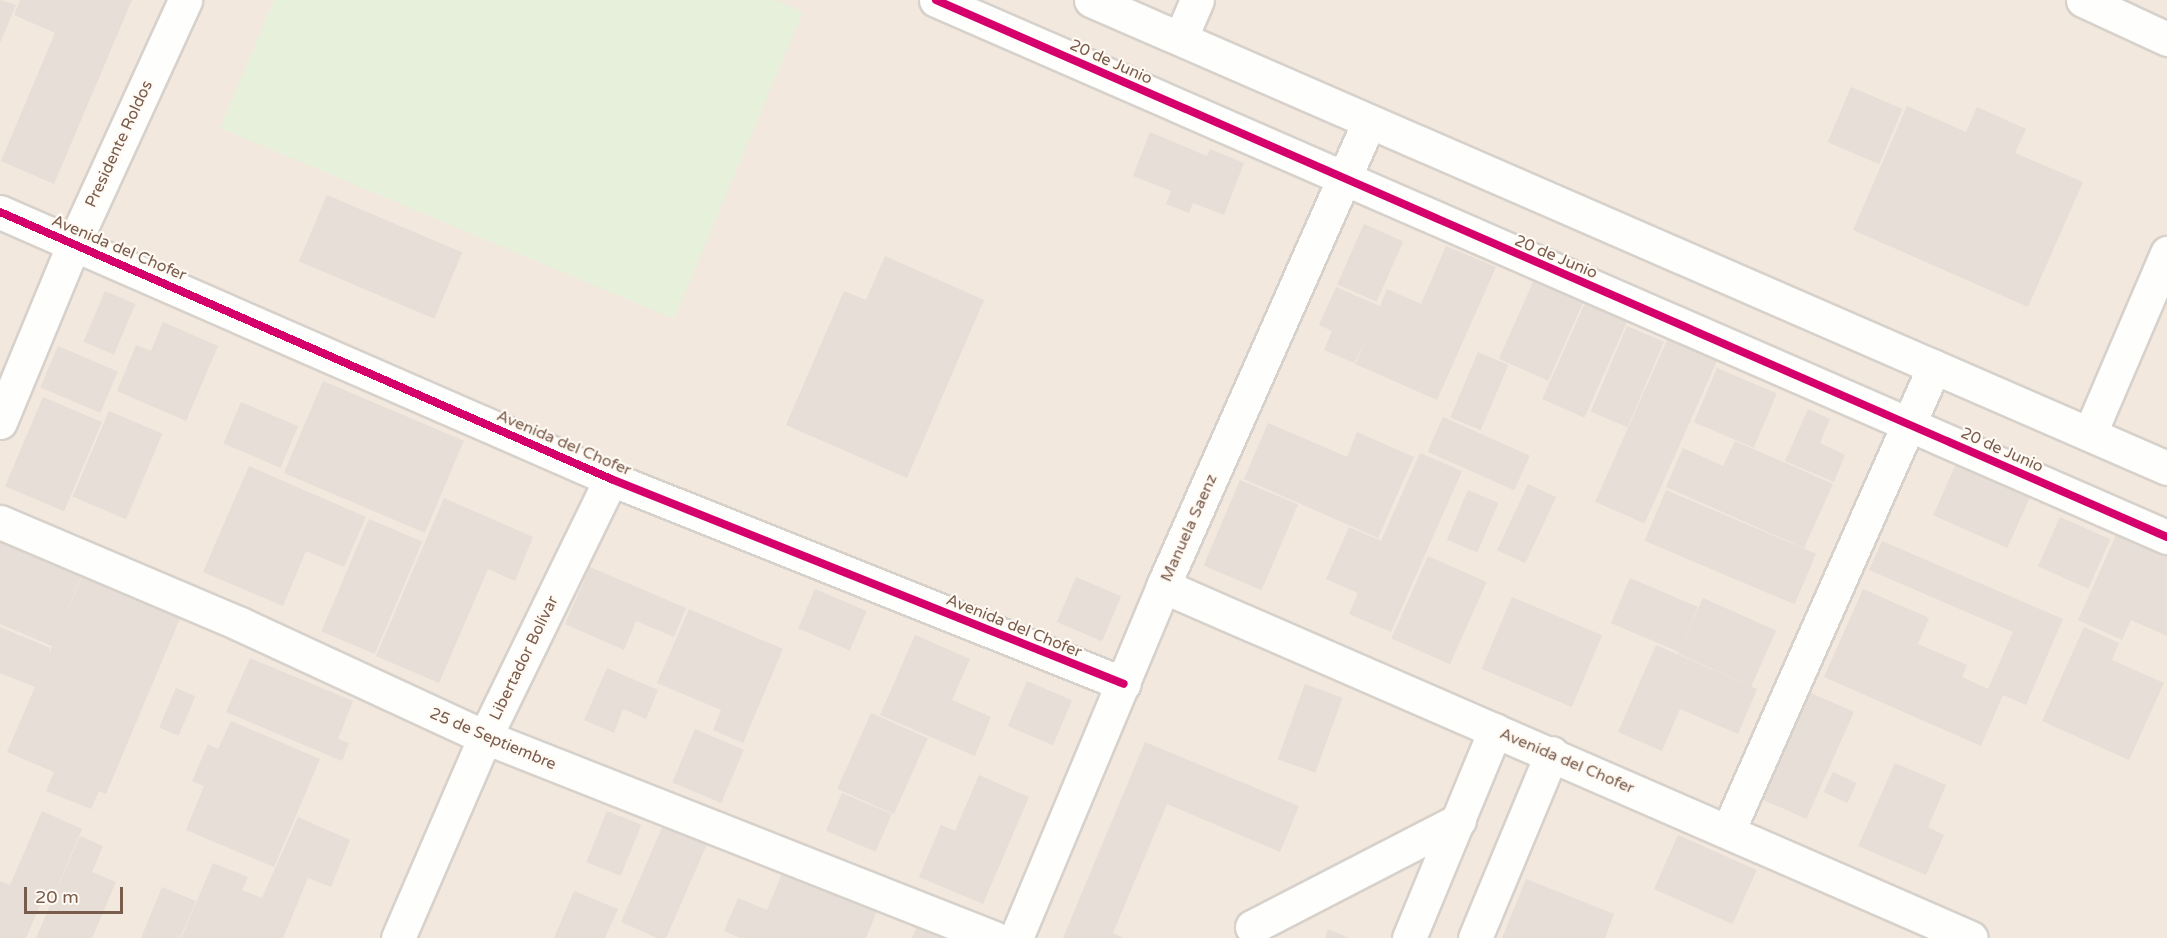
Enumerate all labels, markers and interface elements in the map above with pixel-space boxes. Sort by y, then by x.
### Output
street label: 20 de Junio [1067,35,1155,89]
street label: Presidente Roldos [81,78,157,210]
street label: Avenida del Chofer [49,211,189,285]
street label: 20 de Junio [1512,231,1600,283]
street label: Avenida del Chofer [494,406,634,480]
street label: 20 de Junio [1958,423,2046,477]
street label: Manuela Saenz [1157,471,1221,585]
street label: Avenida del Chofer [943,590,1085,662]
street label: Libertador Bolívar [486,593,562,723]
street label: 25 de Septiembre [427,704,559,774]
street label: Avenida del Chofer [1497,724,1637,798]
scale bar [27,875,126,913]
text: 20 m [35,886,79,908]

